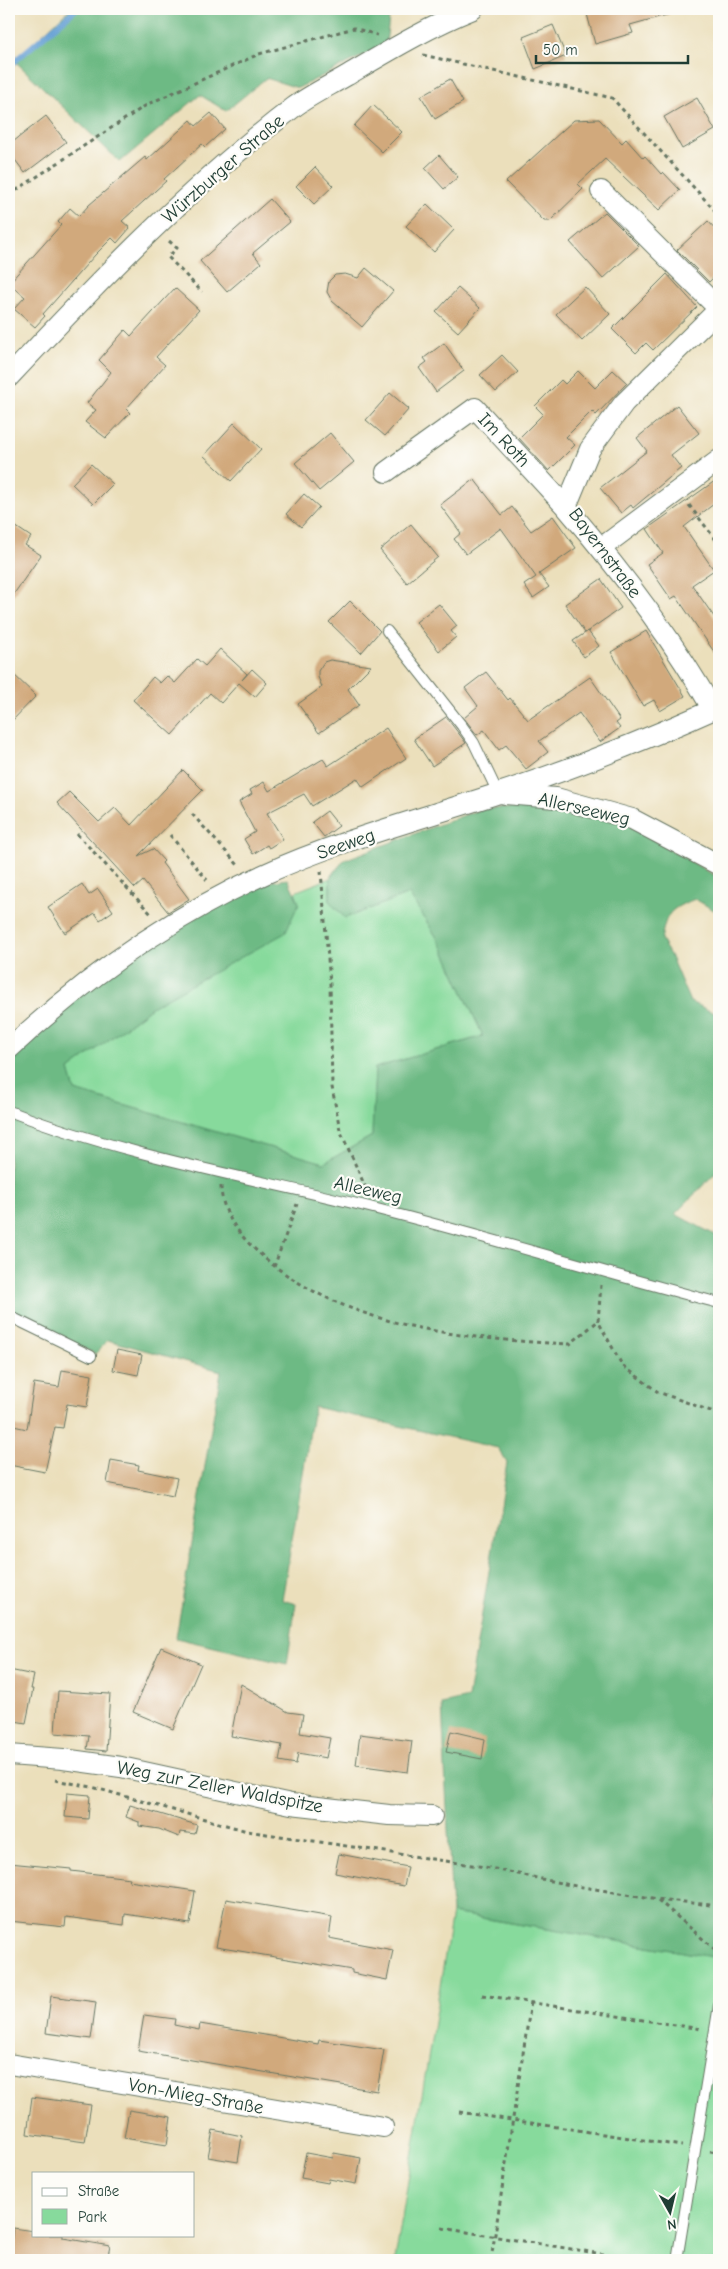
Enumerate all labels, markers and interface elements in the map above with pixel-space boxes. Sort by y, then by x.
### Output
scale bar [536,32,688,64]
text: 50 m [543,41,578,59]
street label: Würzburger Straße [157,110,289,228]
street label: Im Roth [473,408,535,472]
street label: Bayernstraße [564,504,646,602]
street label: Allerseeweg [536,788,632,830]
street label: Seeweg [314,824,378,864]
street label: Alleeweg [332,1172,404,1208]
street label: Weg zur Zeller Waldspitze [115,1756,325,1818]
street label: Von-Mieg-Straße [127,2073,265,2119]
legend [32,2172,195,2236]
text: Straße [78,2182,120,2200]
north arrow [646,2186,696,2236]
text: Park [78,2208,107,2226]
text: N [666,2215,677,2233]

